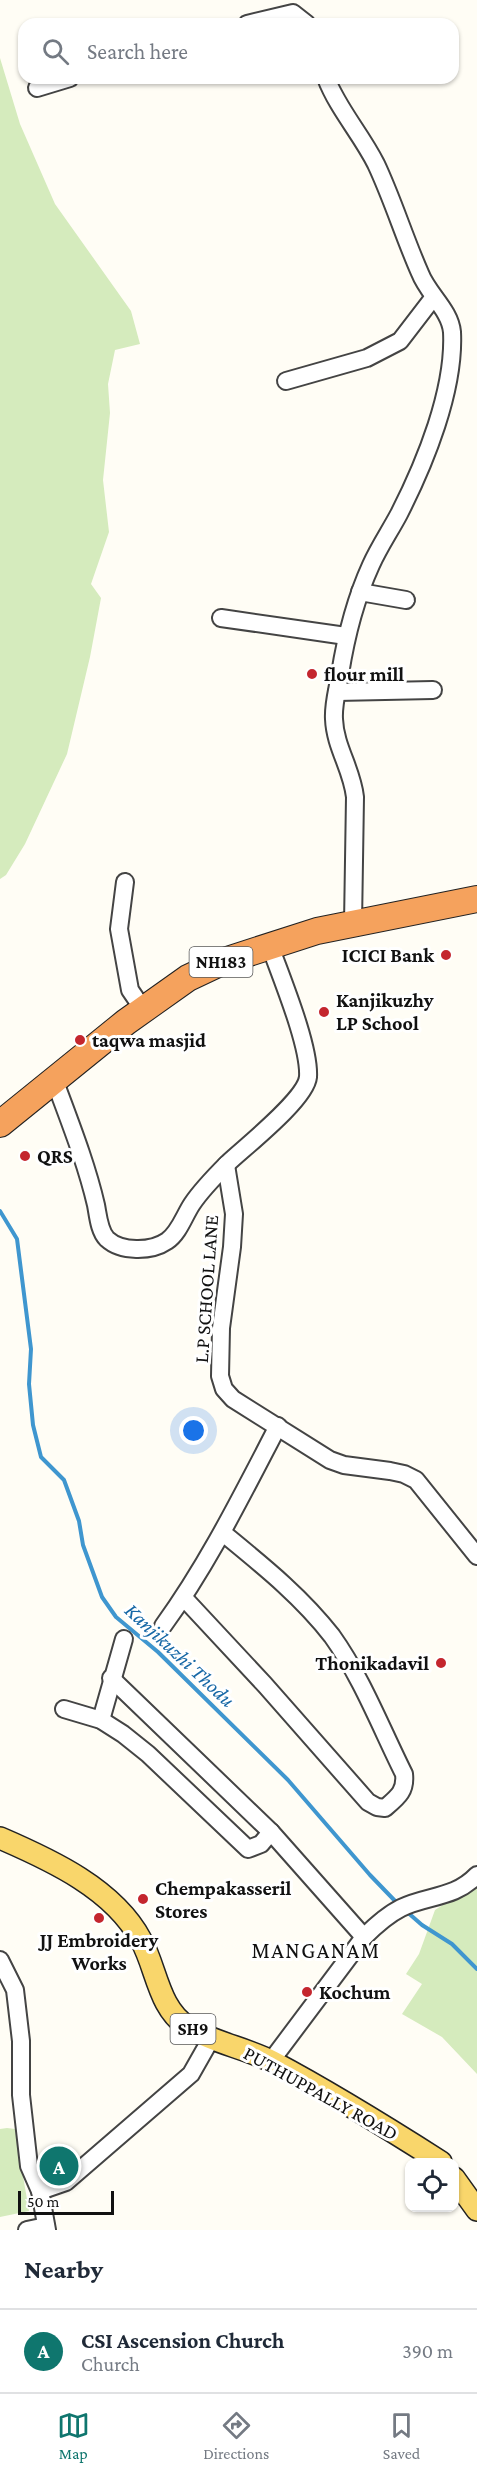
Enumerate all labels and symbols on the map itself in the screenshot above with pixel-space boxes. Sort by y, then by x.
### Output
place label: flour mill [324,663,404,685]
marker: flour mill [305,667,319,681]
place label: ICICI Bank [342,944,435,966]
road number: NH183 [190,947,252,977]
marker: ICICI Bank [439,948,453,962]
place label: Kanjikuzhy LP School [336,989,434,1034]
marker: Kanjikuzhy LP School [317,1005,331,1019]
place label: taqwa masjid [92,1029,206,1052]
marker: taqwa masjid [73,1033,87,1047]
place label: QRS [37,1145,73,1167]
marker: QRS [18,1149,32,1163]
street label: L.P SCHOOL LANE [190,1214,222,1364]
your location [179,1416,208,1445]
water label: Kanjikuzhi Thodu [120,1598,240,1712]
place label: Thonikadavil [315,1652,429,1674]
marker: Thonikadavil [434,1656,448,1670]
place label: Chempakasseril Stores [155,1877,292,1922]
marker: Chempakasseril Stores [136,1892,150,1906]
marker: JJ Embroidery Works [92,1911,106,1925]
place label: JJ Embroidery Works [38,1929,158,1974]
district label: MANGANAM [252,1938,380,1963]
place label: Kochum [319,1981,391,2003]
marker: Kochum [300,1985,314,1999]
road number: SH9 [170,2014,216,2044]
street label: PUTHUPPALLY ROAD [240,2041,402,2145]
pin: A [40,2144,78,2188]
scale bar [18,2188,114,2216]

